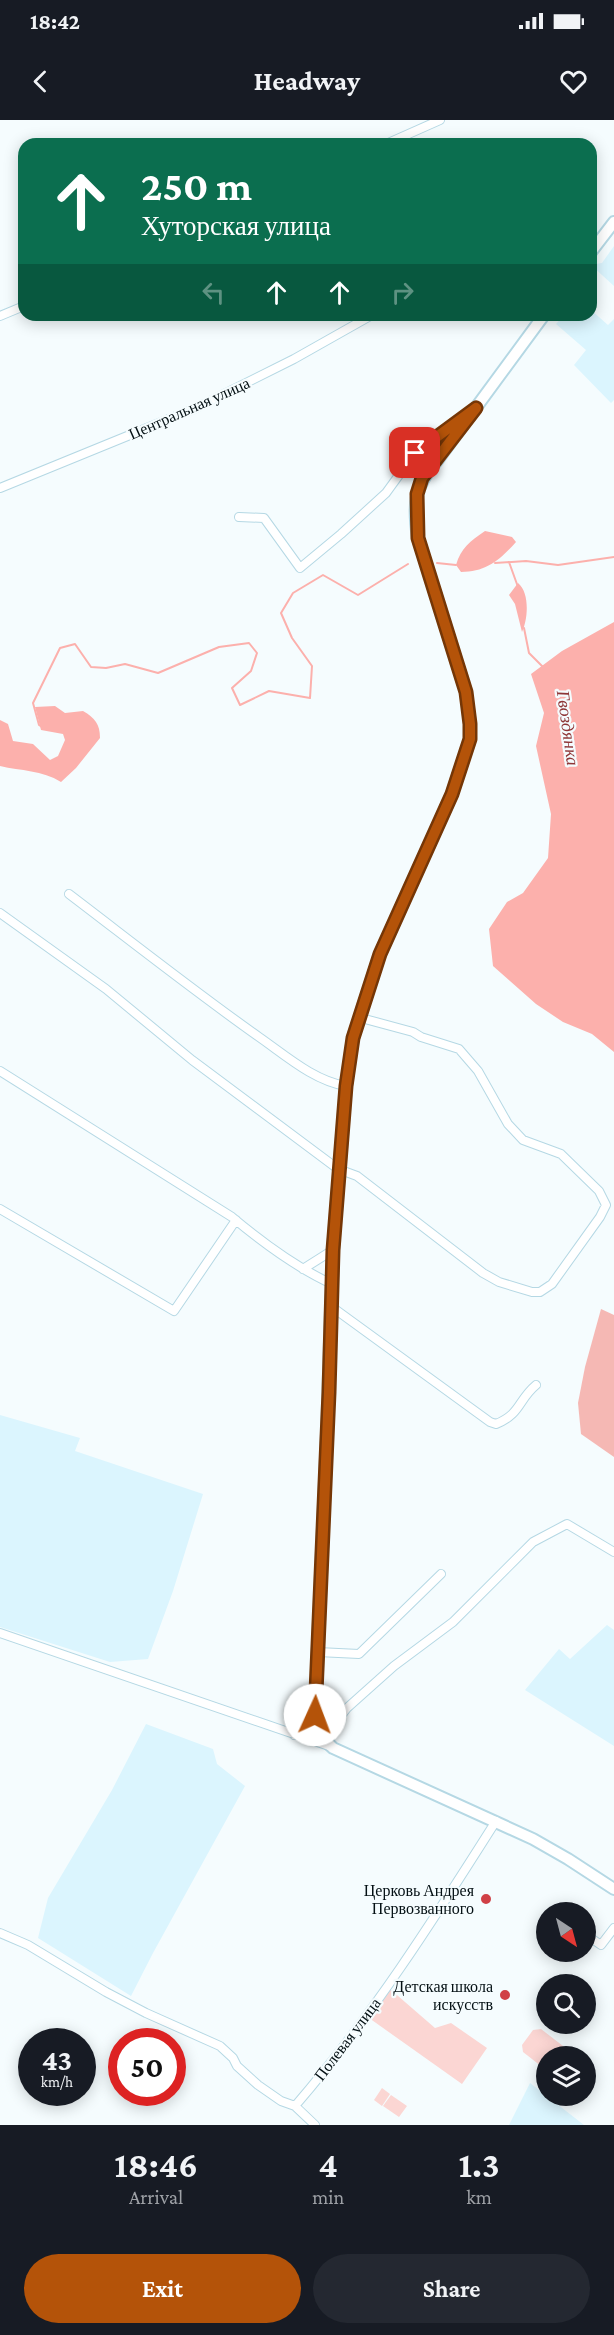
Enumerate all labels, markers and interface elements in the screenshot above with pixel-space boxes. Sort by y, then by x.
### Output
text: 18:42 [30,9,80,34]
icon: back [24,65,57,98]
icon: heart [557,65,590,98]
text: Headway [254,66,360,96]
icon: ahead [42,162,120,240]
text: 250 m [141,162,252,209]
text: Хуторская улица [141,211,331,241]
icon: left [197,276,230,309]
icon: ahead [260,276,293,309]
icon: ahead [323,276,356,309]
icon: right [386,276,419,309]
street label: Центральная улица [126,374,253,444]
pin [389,427,440,478]
icon: arrive [398,436,431,469]
water label: Гвоздянка [553,688,583,767]
position arrow [283,1683,347,1747]
place label: Церковь Андрея Первозванного [364,1882,475,1918]
marker: Церковь Андрея Первозванного [479,1892,493,1906]
north arrow [536,1902,596,1962]
map controls [536,1902,596,2106]
button: search [536,1974,596,2034]
place label: Детская школа искусств [393,1978,493,2014]
marker: Детская школа искусств [498,1988,512,2002]
street label: Полевая улица [311,1995,385,2084]
speed limit sign: 50 [108,2028,186,2106]
text: 43 [42,2043,72,2076]
button: layers [536,2046,596,2106]
text: km/h [41,2074,73,2090]
text: 18:46 [114,2145,198,2185]
text: 4 [319,2145,338,2185]
text: 1.3 [459,2145,500,2185]
text: Arrival [129,2186,183,2208]
text: min [312,2186,344,2208]
text: km [466,2186,492,2208]
button: Exit [24,2254,301,2323]
button: Share [313,2254,590,2323]

